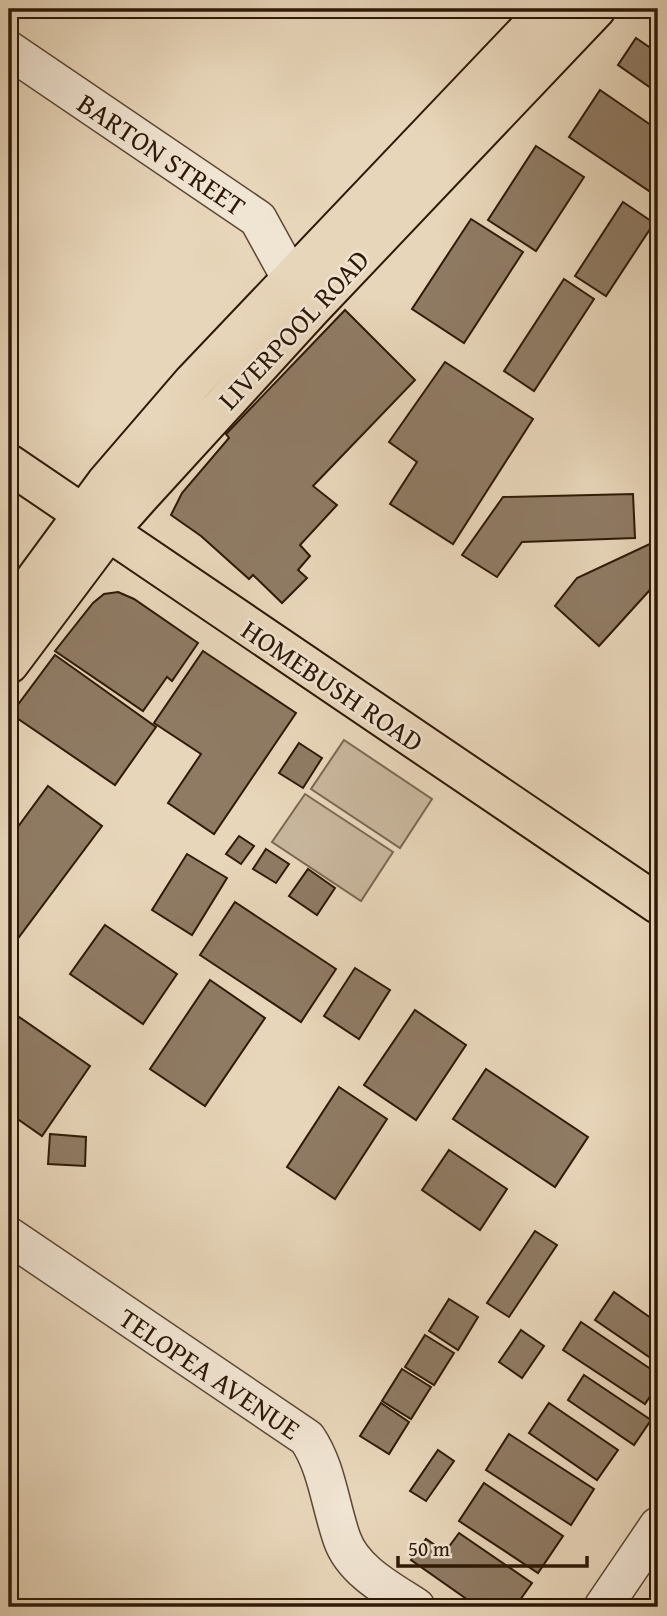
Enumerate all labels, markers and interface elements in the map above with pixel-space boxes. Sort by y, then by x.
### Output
street label: BARTON STREET [70,82,255,226]
street label: LIVERPOOL ROAD [208,240,378,418]
street label: HOMEBUSH ROAD [234,609,432,761]
street label: TELOPEA AVENUE [111,1297,309,1449]
scale bar [398,1525,586,1569]
text: 50 m [408,1533,450,1564]

